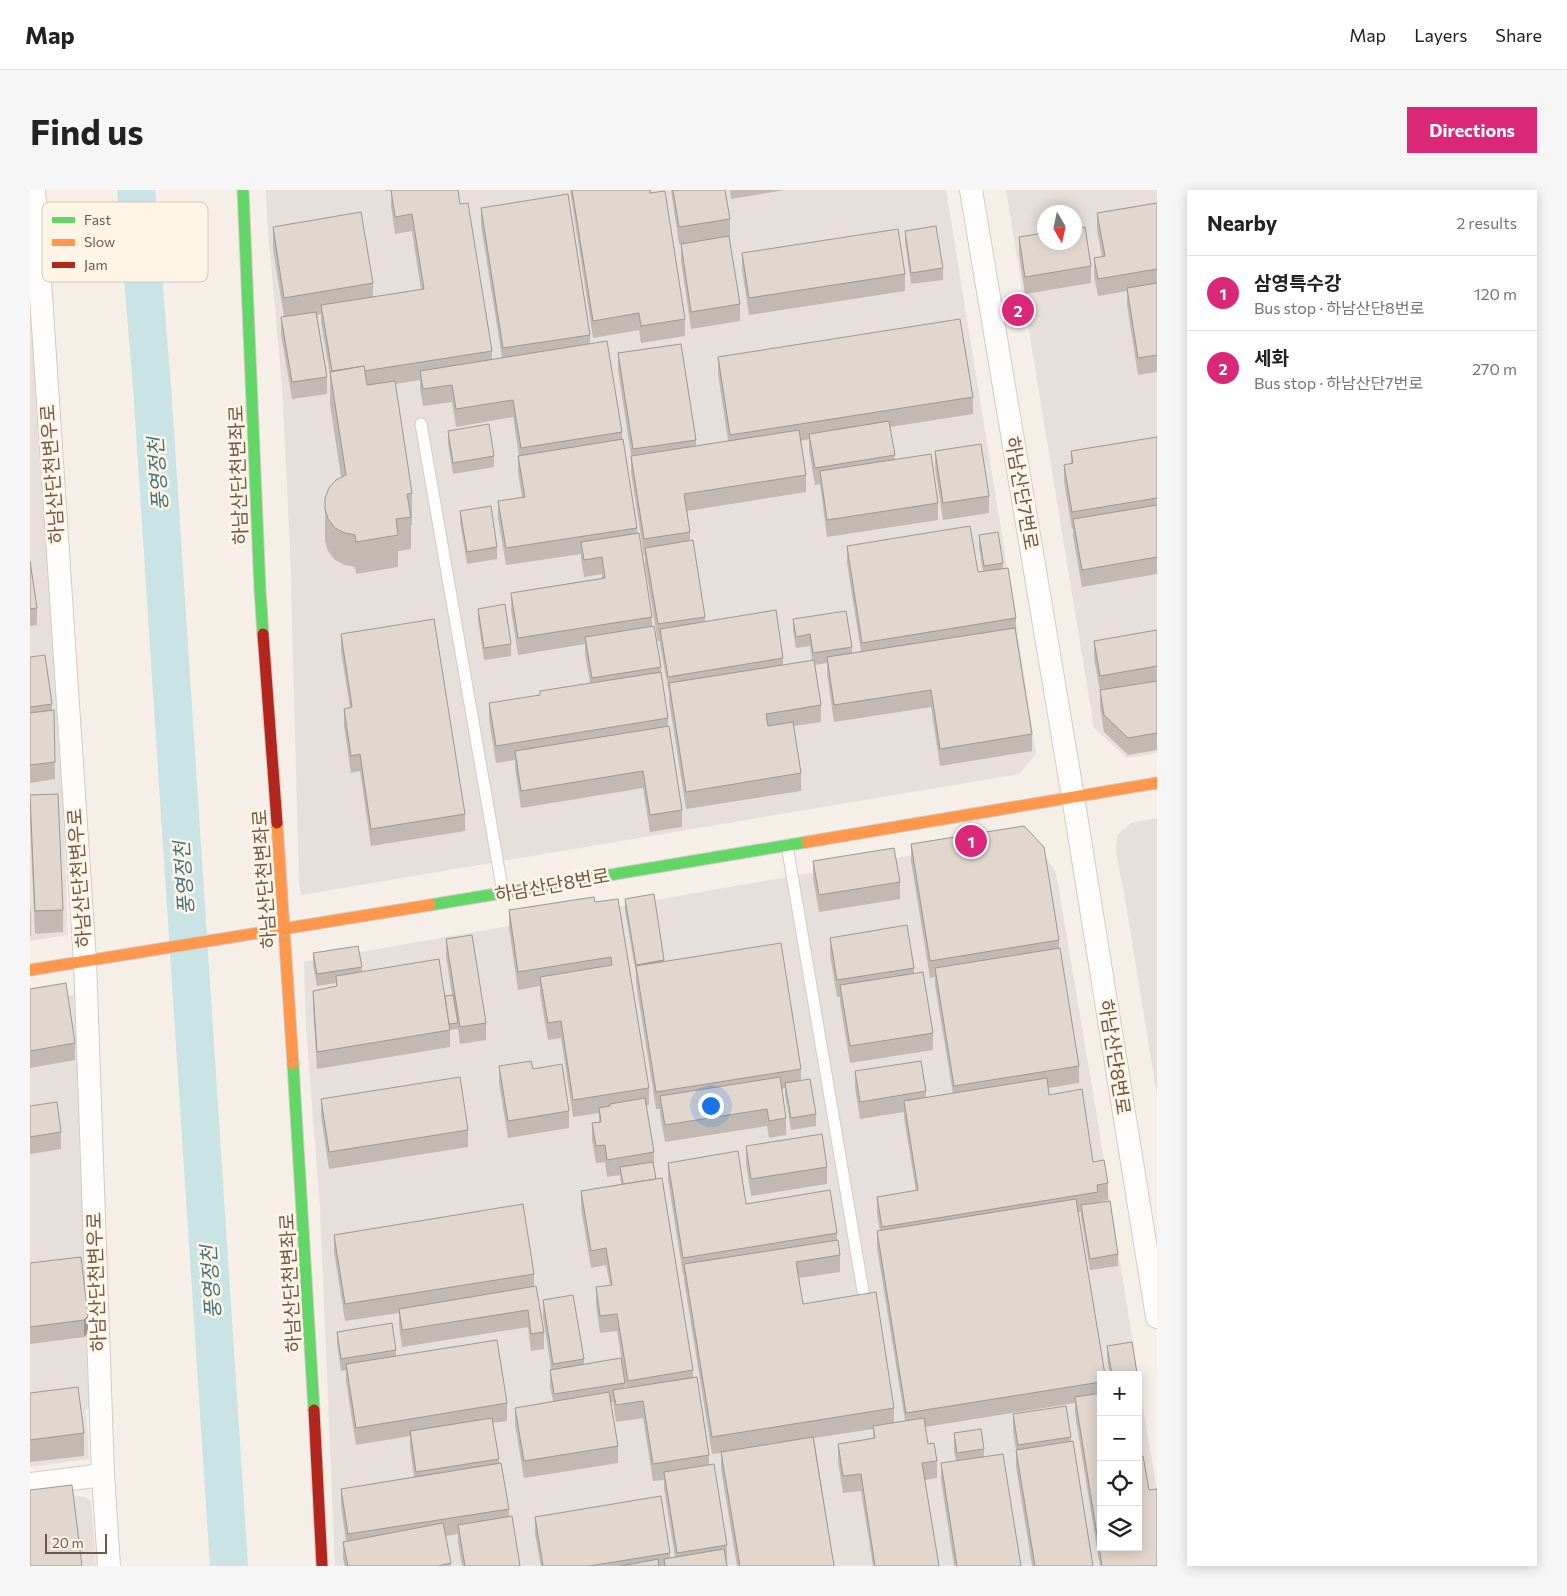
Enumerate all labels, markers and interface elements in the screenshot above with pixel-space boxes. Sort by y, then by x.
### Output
text: Map [25,20,75,49]
text: Map [1349,24,1386,46]
text: Layers [1414,24,1467,46]
text: Share [1495,24,1542,46]
button: Directions [1407,107,1537,153]
text: Find us [30,109,144,152]
legend [42,202,208,282]
north arrow [1037,205,1082,250]
text: Nearby [1207,210,1277,235]
text: Fast [84,211,111,228]
text: 2 results [1456,213,1517,232]
text: Slow [84,233,115,250]
text: Jam [84,256,108,273]
text: 삼영특수강 [1254,271,1341,294]
text: 1 [1219,284,1227,303]
text: 120 m [1474,284,1517,303]
pin: 2 [1002,291,1034,329]
text: Bus stop · 하남산단8번로 [1254,298,1424,317]
text: 세화 [1254,346,1289,369]
text: 2 [1218,359,1228,378]
text: 270 m [1472,359,1517,378]
text: Bus stop · 하남산단7번로 [1254,373,1423,392]
street label: 하남산단천변우로 [35,403,68,545]
street label: 하남산단천변좌로 [224,405,251,545]
water label: 풍영정천 [142,434,172,512]
street label: 하남산단7번로 [1001,434,1044,551]
street label: 하남산단천변우로 [62,807,95,949]
street label: 하남산단천변좌로 [247,808,280,950]
pin: 1 [955,822,987,860]
water label: 풍영정천 [168,838,198,916]
street label: 하남산단8번로 [493,863,611,906]
street label: 하남산단8번로 [1095,998,1136,1116]
your location [698,1093,724,1119]
street label: 하남산단천변우로 [82,1212,109,1352]
street label: 하남산단천변좌로 [274,1213,305,1353]
water label: 풍영정천 [195,1242,225,1320]
map controls [1097,1371,1142,1551]
button: + [1097,1371,1142,1416]
button: − [1097,1416,1142,1461]
button: locate [1097,1461,1142,1506]
button: layers [1097,1506,1142,1551]
scale bar [45,1531,108,1554]
text: 20 m [52,1534,84,1551]

